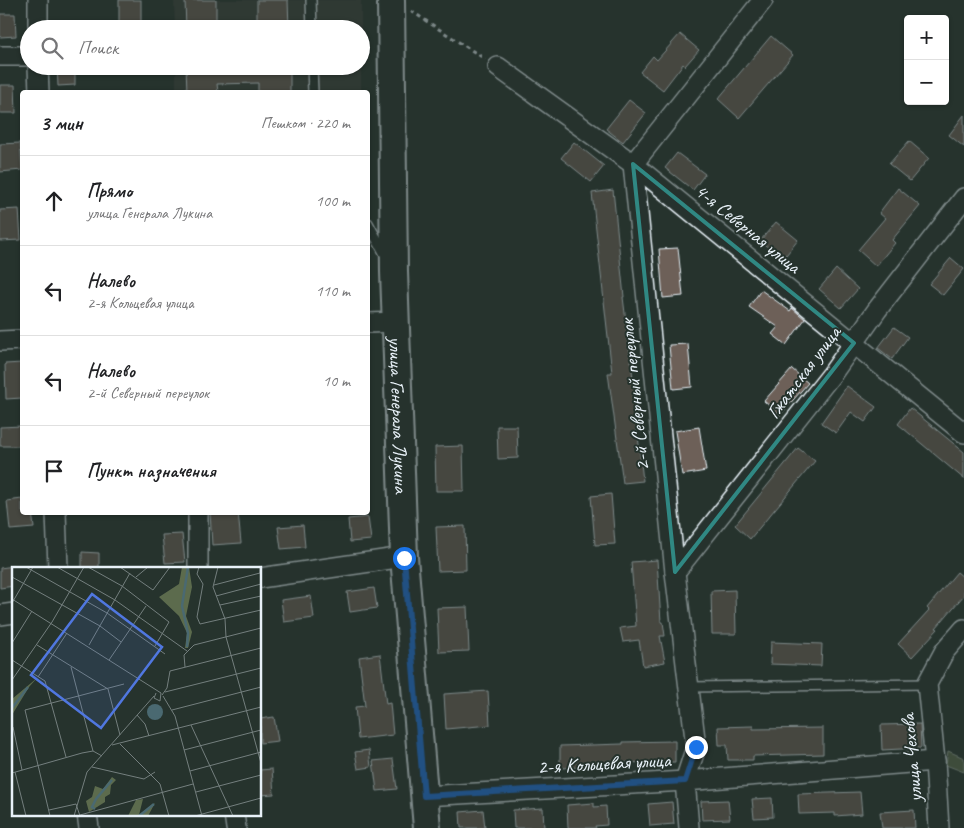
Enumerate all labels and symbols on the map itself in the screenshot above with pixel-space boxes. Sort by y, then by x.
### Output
street label: 4-я Северная улица [690,178,807,280]
street label: 2-й Северный переулок [614,316,655,472]
street label: Гжатская улица [760,320,847,424]
street label: улица Генерала Лукина [383,335,414,495]
route start [393,547,416,570]
inset map [12,567,261,816]
street label: улица Чехова [895,711,928,804]
route end [685,736,708,759]
street label: 2-я Кольцевая улица [537,747,673,779]

